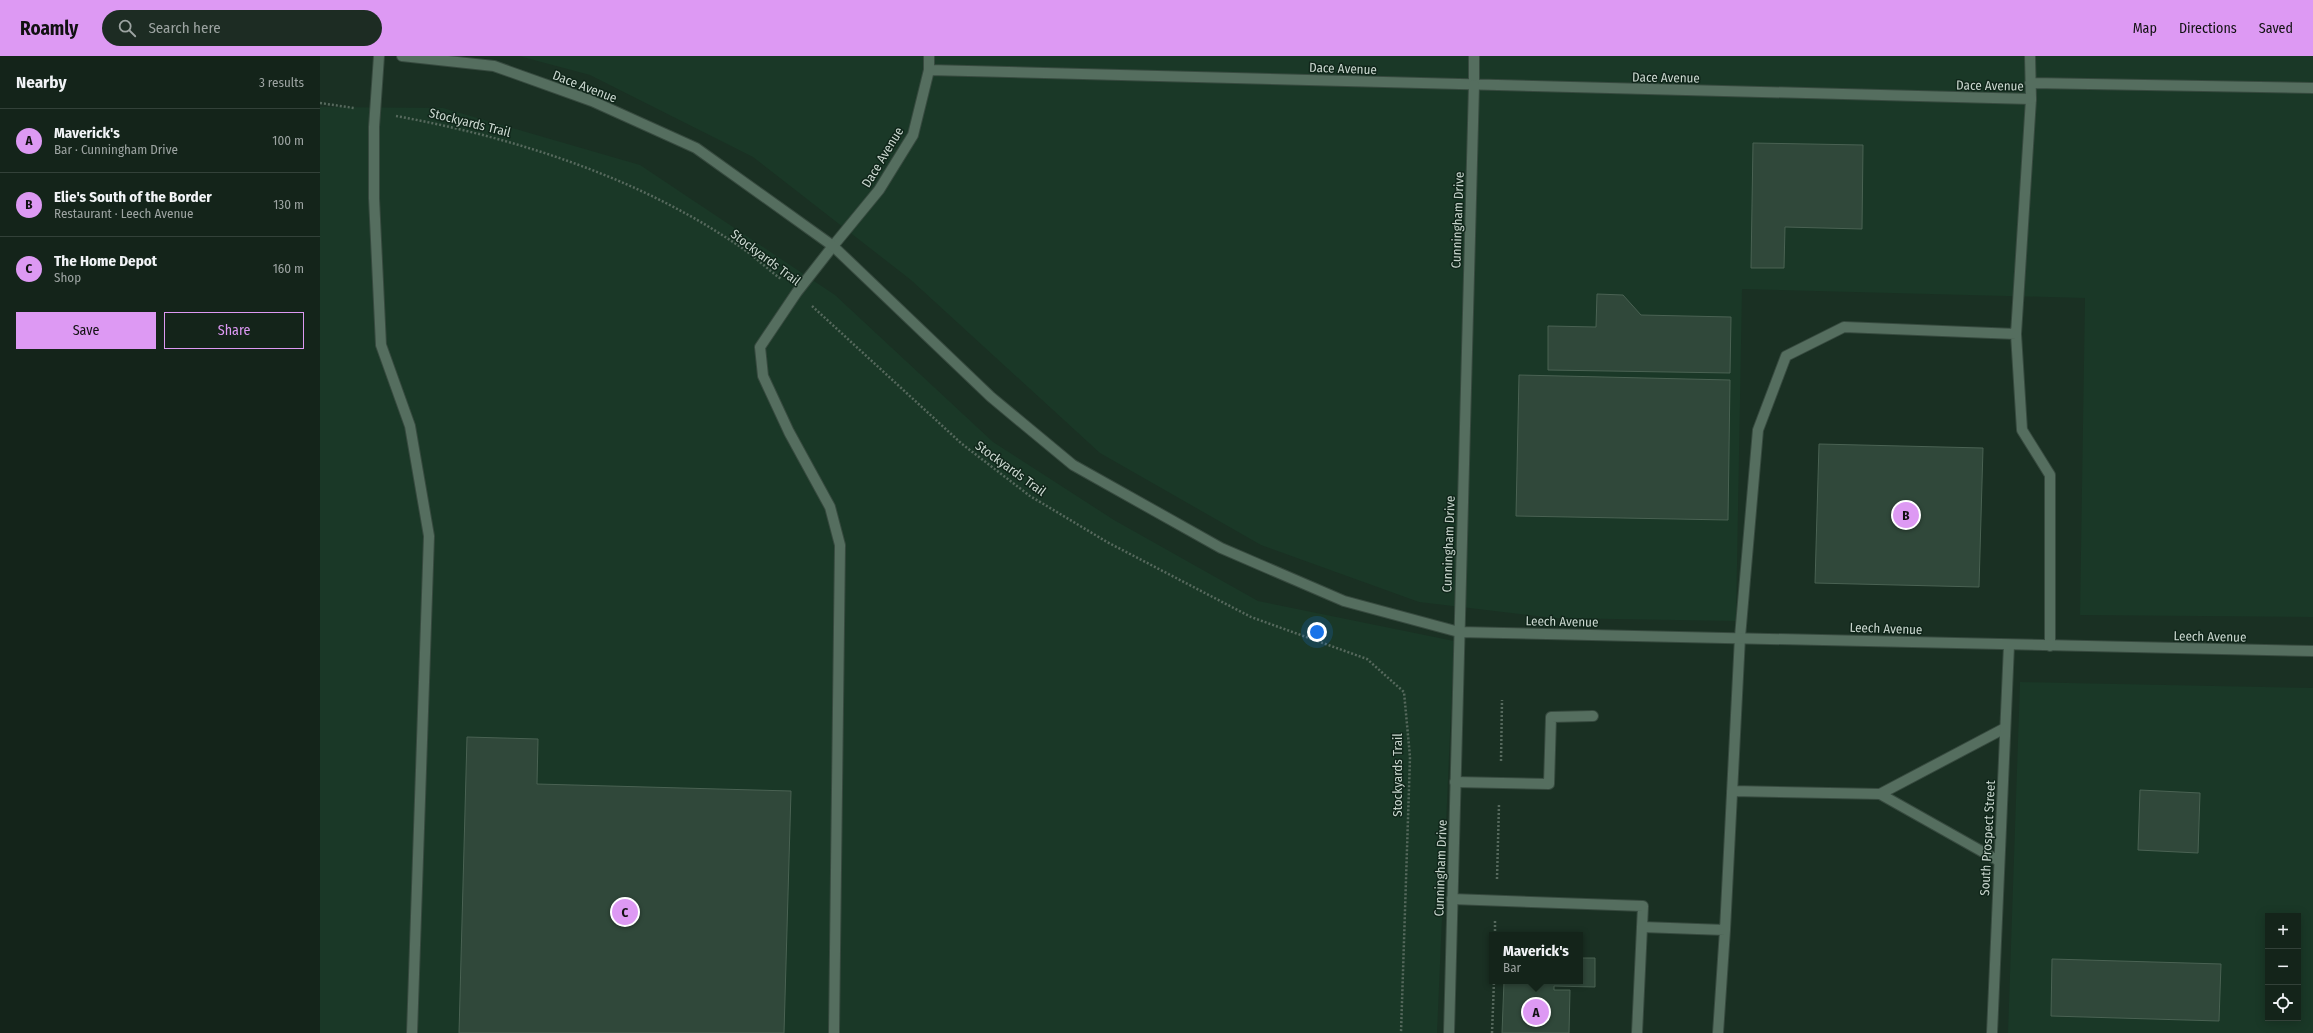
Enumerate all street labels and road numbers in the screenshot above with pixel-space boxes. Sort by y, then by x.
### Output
street label: Dace Avenue [1309,60,1377,77]
street label: Dace Avenue [551,67,619,106]
street label: Dace Avenue [1632,69,1700,86]
street label: Dace Avenue [1956,77,2024,94]
street label: Stockyards Trail [428,105,513,140]
street label: Dace Avenue [859,124,906,190]
street label: Cunningham Drive [1448,171,1467,269]
street label: Stockyards Trail [728,226,804,289]
street label: Stockyards Trail [973,438,1049,499]
street label: Cunningham Drive [1439,495,1458,593]
street label: Leech Avenue [1525,613,1599,630]
street label: Leech Avenue [1849,620,1923,637]
street label: Leech Avenue [2173,628,2247,645]
street label: Stockyards Trail [1390,733,1405,817]
street label: South Prospect Street [1977,779,1998,896]
street label: Cunningham Drive [1431,819,1450,917]

